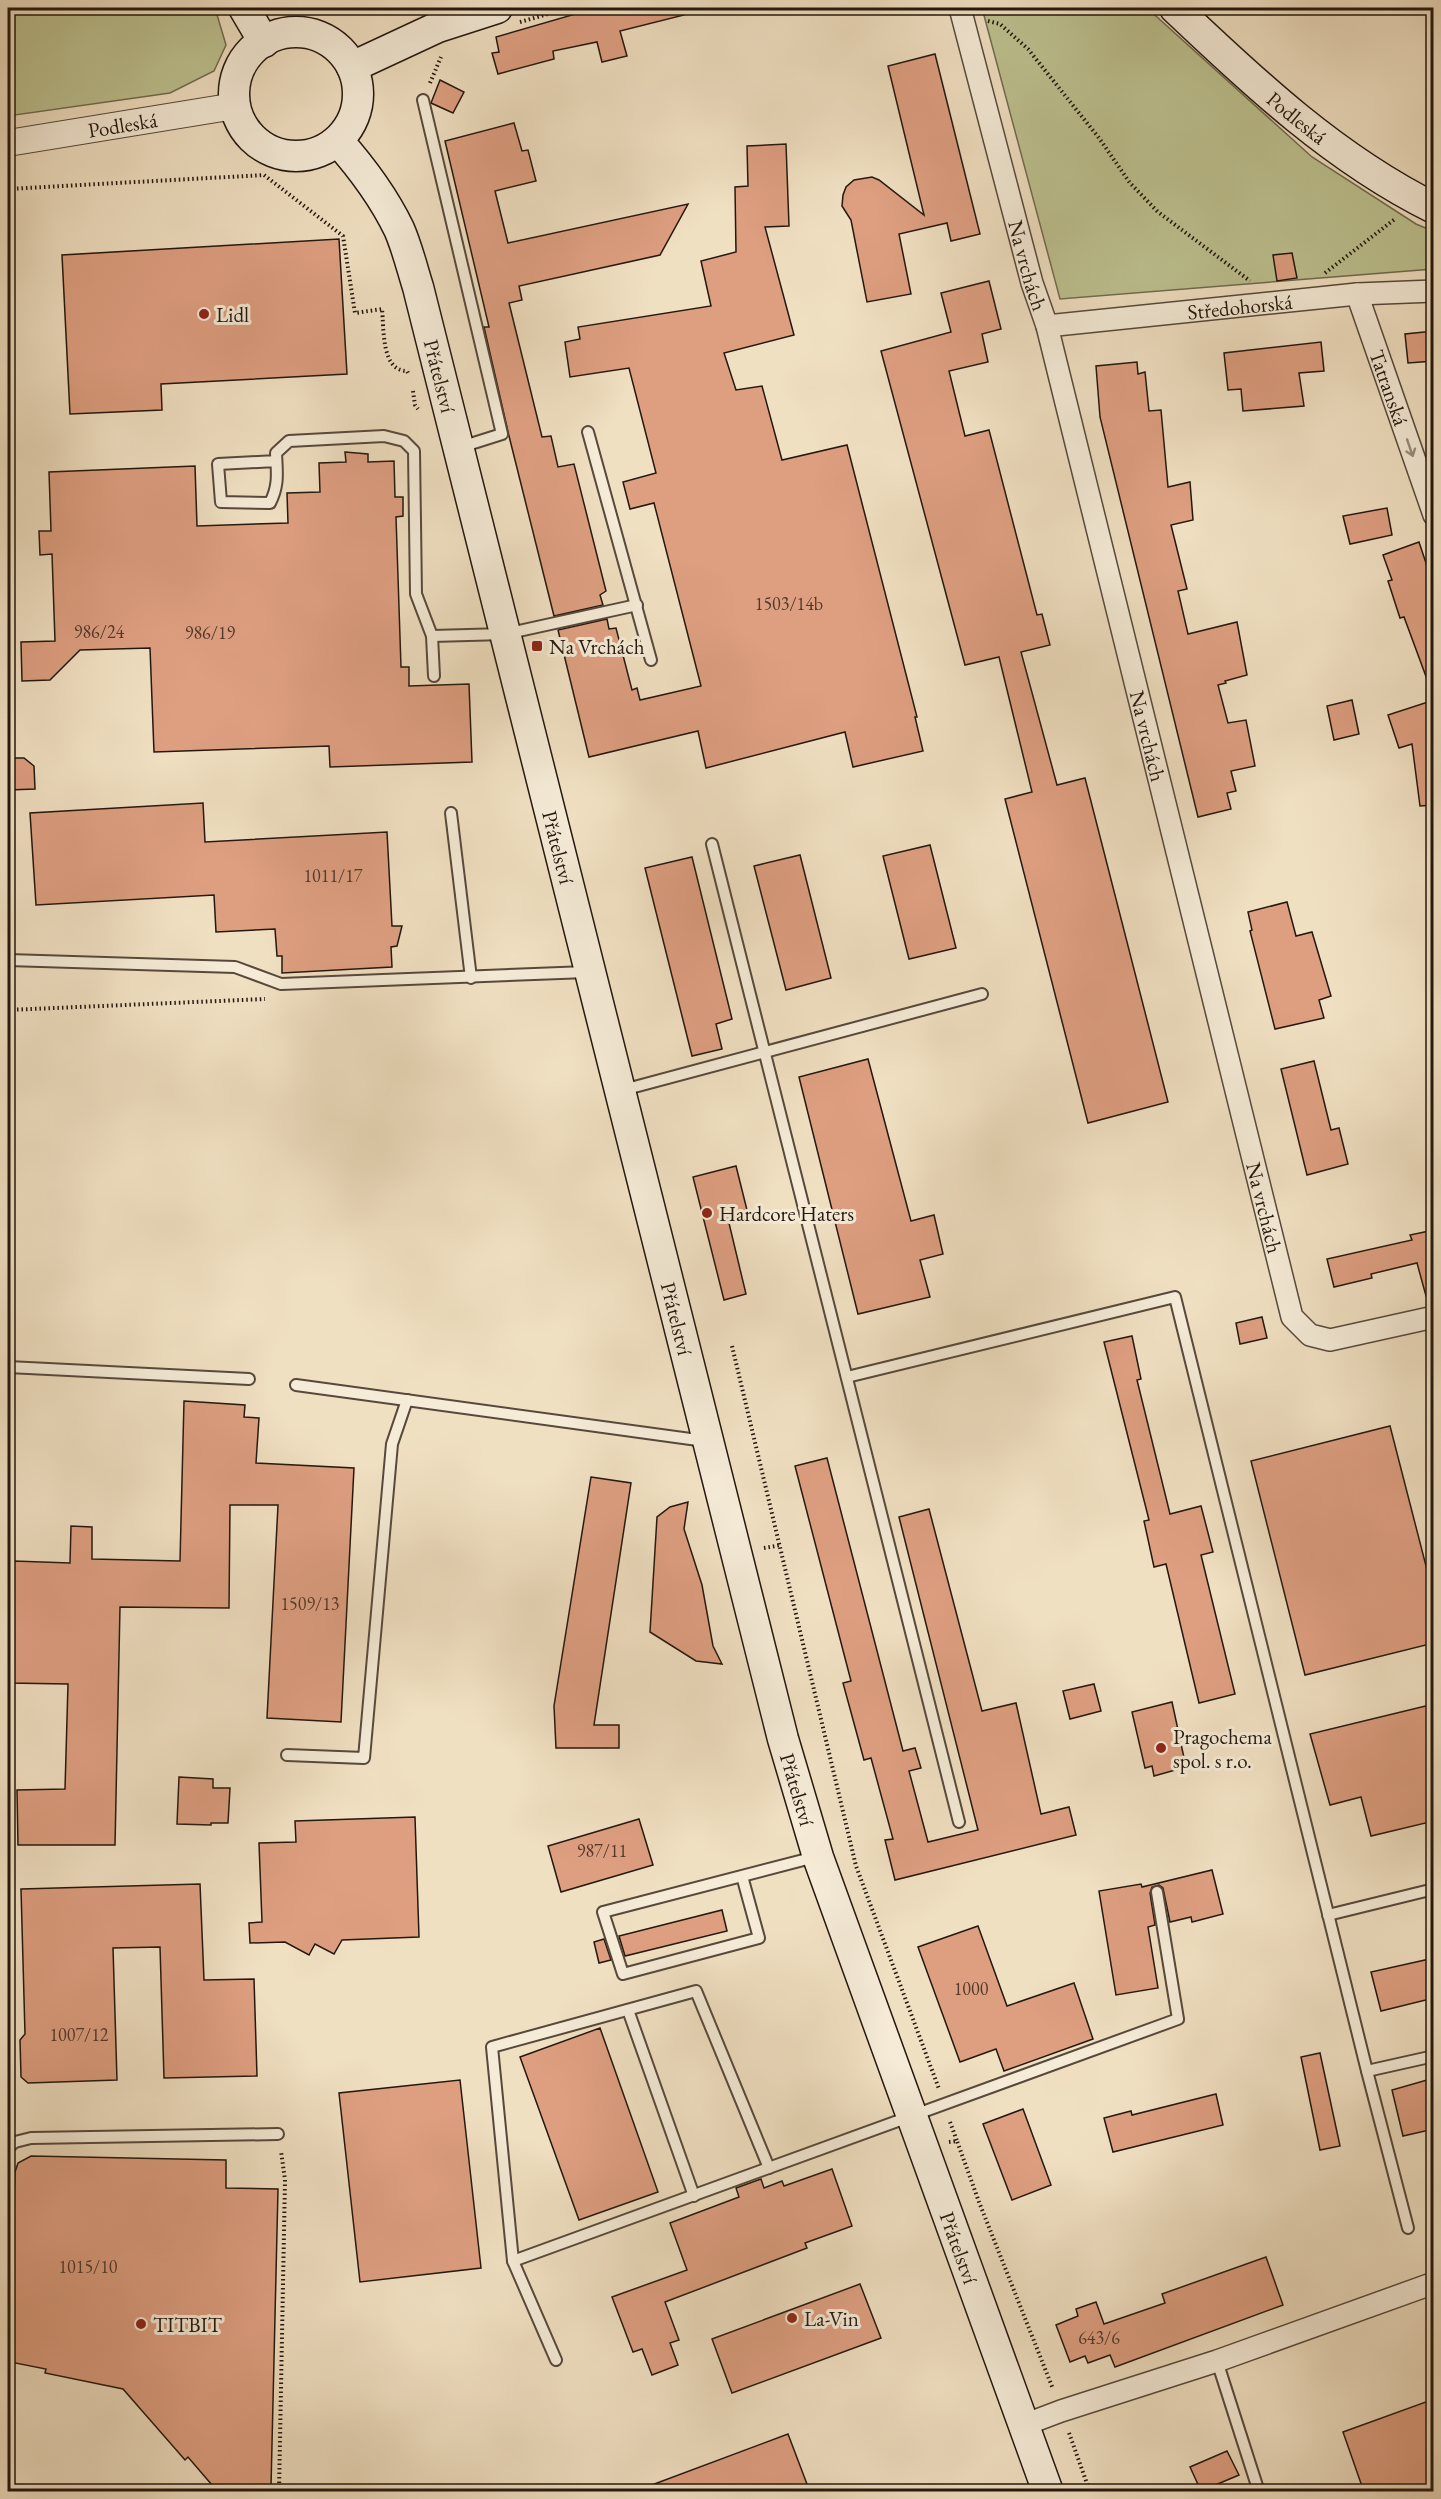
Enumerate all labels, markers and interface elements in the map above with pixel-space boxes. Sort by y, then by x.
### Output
street label: Podleská [1261,85,1333,150]
street label: Podleská [86,105,160,143]
street label: Na vrchách [1003,217,1054,314]
street label: Středohorská [1186,287,1294,325]
place label: Lidl [216,301,249,328]
marker: Lidl [197,307,211,321]
street label: Přátelství [418,336,463,416]
street label: Tatranská [1364,346,1415,430]
one-way arrow [1406,438,1417,457]
house number: 1503/14b [755,592,823,615]
house number: 986/24 [74,620,125,643]
house number: 986/19 [185,621,236,644]
place label: Na Vrchách [549,633,645,660]
marker: Na Vrchách [530,639,544,653]
street label: Na vrchách [1124,688,1173,784]
street label: Přátelství [537,808,581,887]
house number: 1011/17 [303,864,363,887]
street label: Na vrchách [1241,1159,1289,1256]
place label: Hardcore Haters [719,1200,854,1227]
marker: Hardcore Haters [700,1206,714,1220]
street label: Přátelství [655,1279,700,1359]
house number: 1509/13 [280,1592,340,1615]
place label: Pragochema spol. s r.o. [1173,1723,1272,1774]
marker: Pragochema spol. s r.o. [1154,1741,1168,1755]
street label: Přátelství [774,1750,822,1830]
house number: 987/11 [577,1839,627,1862]
house number: 1000 [954,1977,989,2000]
house number: 1007/12 [49,2023,109,2046]
street label: Přátelství [934,2208,985,2288]
house number: 1015/10 [58,2255,118,2278]
place label: La-Vin [804,2305,859,2332]
place label: TITBIT [153,2311,223,2338]
marker: La-Vin [785,2311,799,2325]
marker: TITBIT [134,2317,148,2331]
house number: 643/6 [1078,2326,1120,2349]

